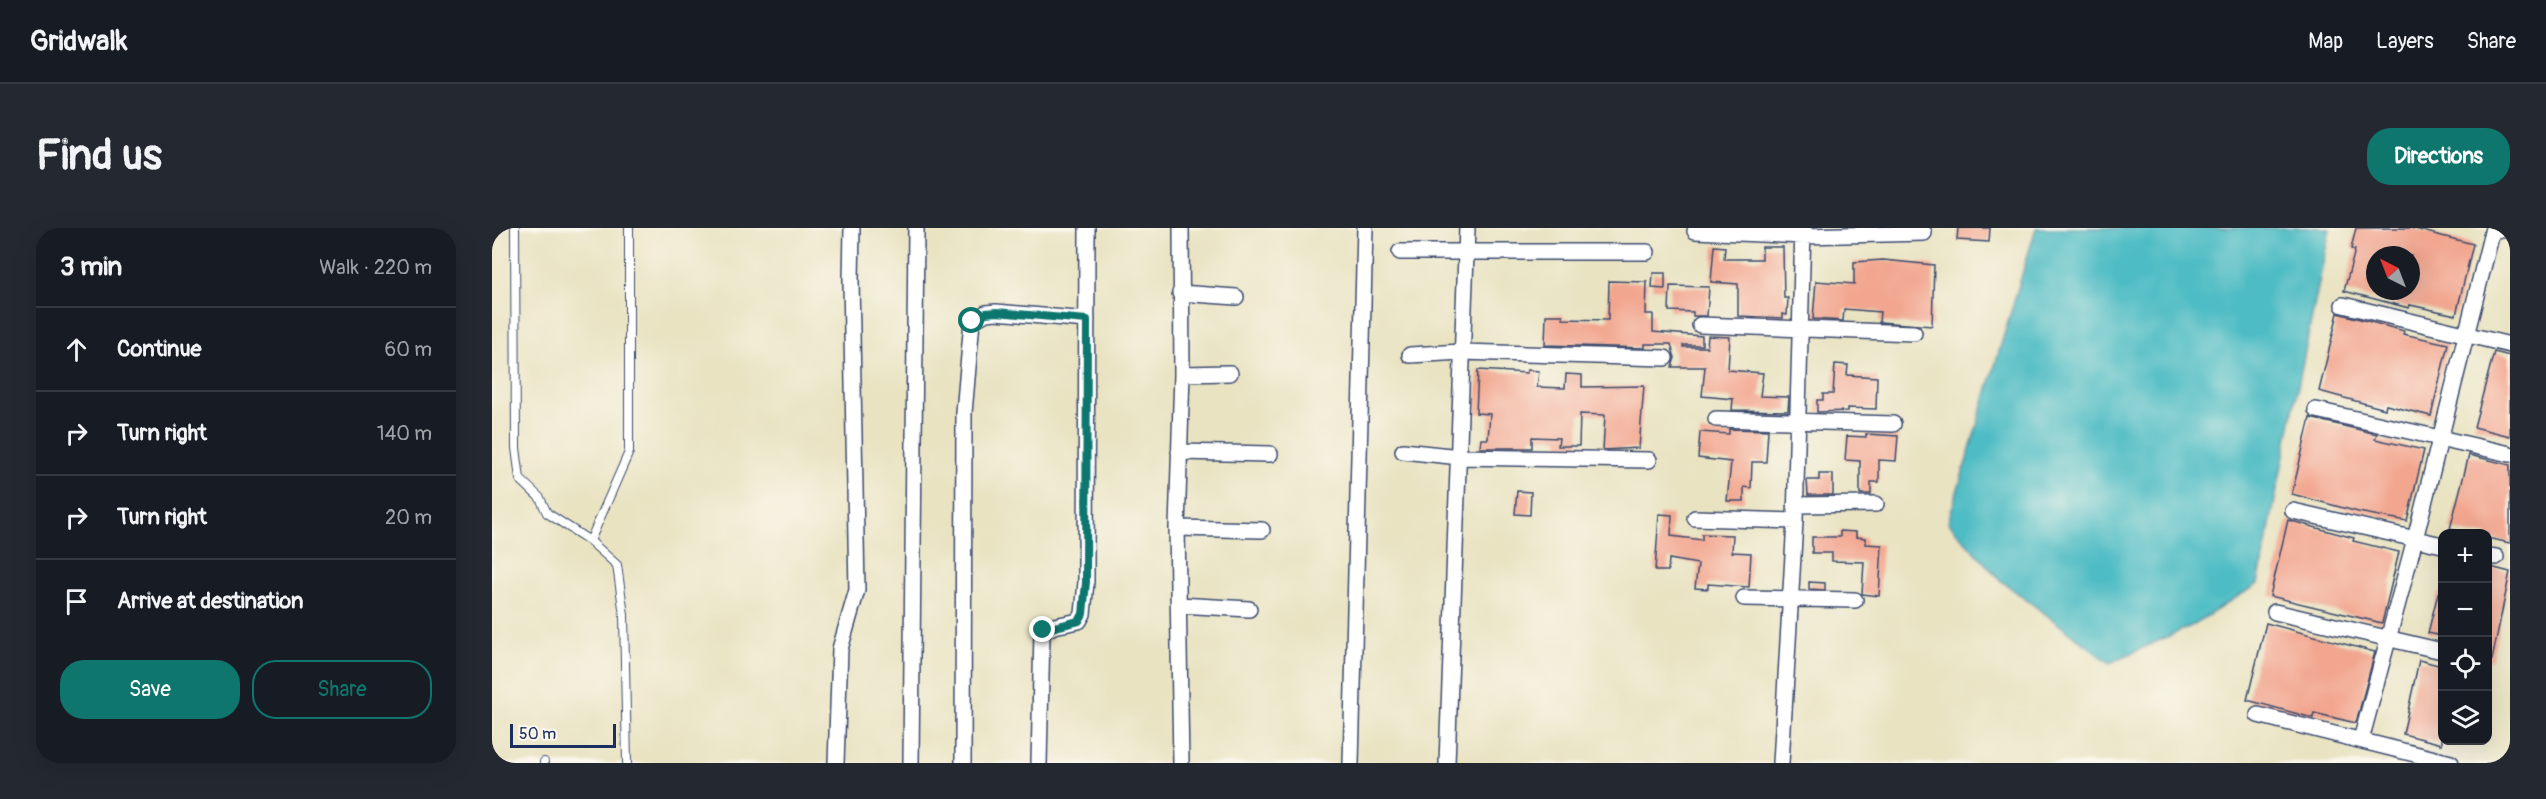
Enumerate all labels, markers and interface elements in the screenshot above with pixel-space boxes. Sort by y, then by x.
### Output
text: Gridwalk [30,24,128,59]
text: Map [2308,28,2343,55]
text: Layers [2376,28,2434,55]
text: Share [2467,28,2516,55]
button: Directions [2367,128,2510,185]
text: Find us [36,130,162,182]
north arrow [2366,246,2420,300]
text: 3 min [60,251,122,283]
text: Walk · 220 m [319,255,432,280]
route start [958,307,984,333]
icon: ahead [60,333,93,366]
text: Continue [117,335,201,363]
text: 60 m [385,337,432,362]
icon: right [60,417,93,450]
text: Turn right [117,419,207,447]
text: 140 m [377,421,432,446]
icon: right [60,501,93,534]
text: Turn right [117,503,207,531]
text: 20 m [385,505,432,530]
map controls [2438,529,2492,745]
button: + [2438,529,2492,583]
button: − [2438,583,2492,637]
icon: arrive [60,585,93,618]
text: Arrive at destination [117,587,303,615]
route end [1029,616,1055,642]
button: locate [2438,637,2492,691]
button: Save [60,660,240,719]
button: Share [252,660,432,719]
button: layers [2438,691,2492,745]
scale bar [510,721,616,748]
text: 50 m [519,724,556,744]

